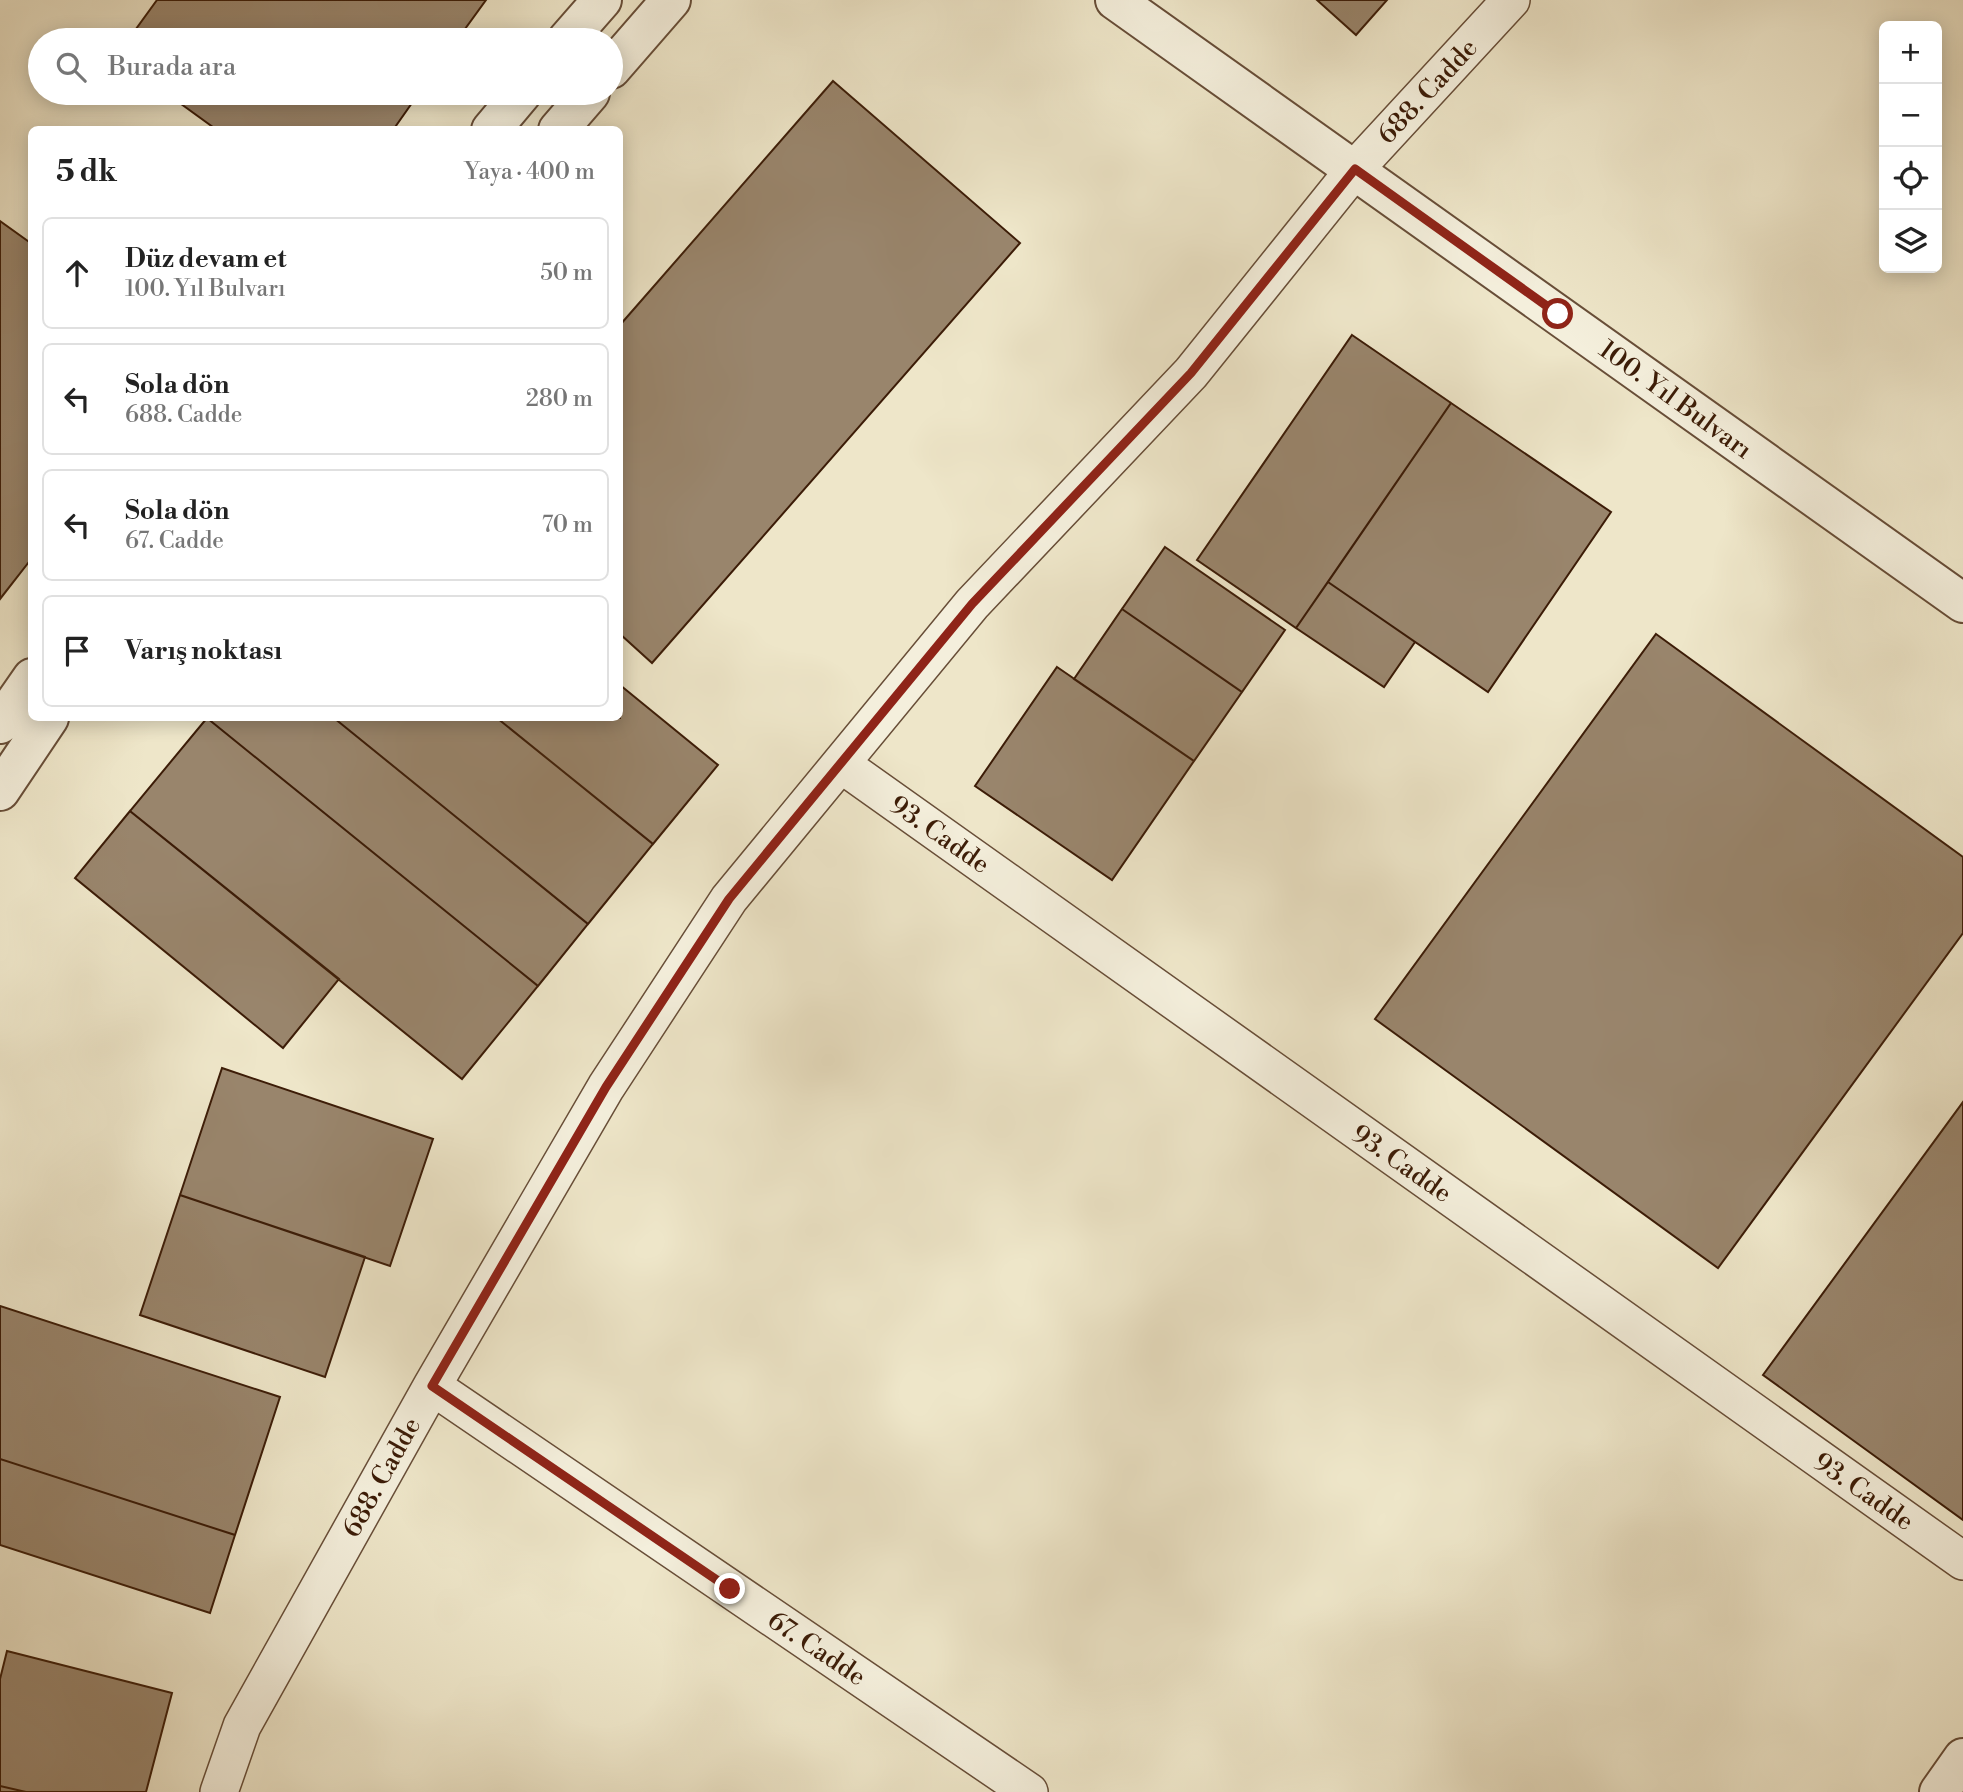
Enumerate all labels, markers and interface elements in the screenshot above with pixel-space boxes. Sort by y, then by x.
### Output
map controls [1879,21,1942,273]
button: + [1879,21,1942,84]
search box [28,28,623,105]
street label: 688. Cadde [1371,32,1485,151]
icon: search [52,48,90,86]
text: Burada ara [108,51,236,83]
button: − [1879,84,1942,147]
button: locate [1879,147,1942,210]
text: 5 dk [56,153,117,191]
text: Yaya · 400 m [465,158,595,186]
button: layers [1879,210,1942,273]
text: Düz devam et [125,243,287,275]
icon: ahead [58,254,96,292]
text: 50 m [540,259,593,287]
text: 100. Yıl Bulvarı [125,275,286,303]
route start [1542,298,1573,329]
street label: 100. Yıl Bulvarı [1593,333,1758,466]
text: Sola dön [125,369,230,401]
icon: left [58,380,96,418]
text: 280 m [526,385,593,413]
text: 688. Cadde [125,401,242,429]
text: Sola dön [125,495,230,527]
icon: left [58,506,96,544]
text: 70 m [542,511,593,539]
text: 67. Cadde [125,527,224,555]
icon: arrive [58,632,96,670]
text: Varış noktası [125,635,282,667]
street label: 93. Cadde [883,789,996,881]
street label: 93. Cadde [1345,1118,1458,1210]
street label: 688. Cadde [336,1412,428,1543]
street label: 93. Cadde [1807,1446,1920,1538]
route end [714,1573,745,1604]
street label: 67. Cadde [761,1604,872,1693]

